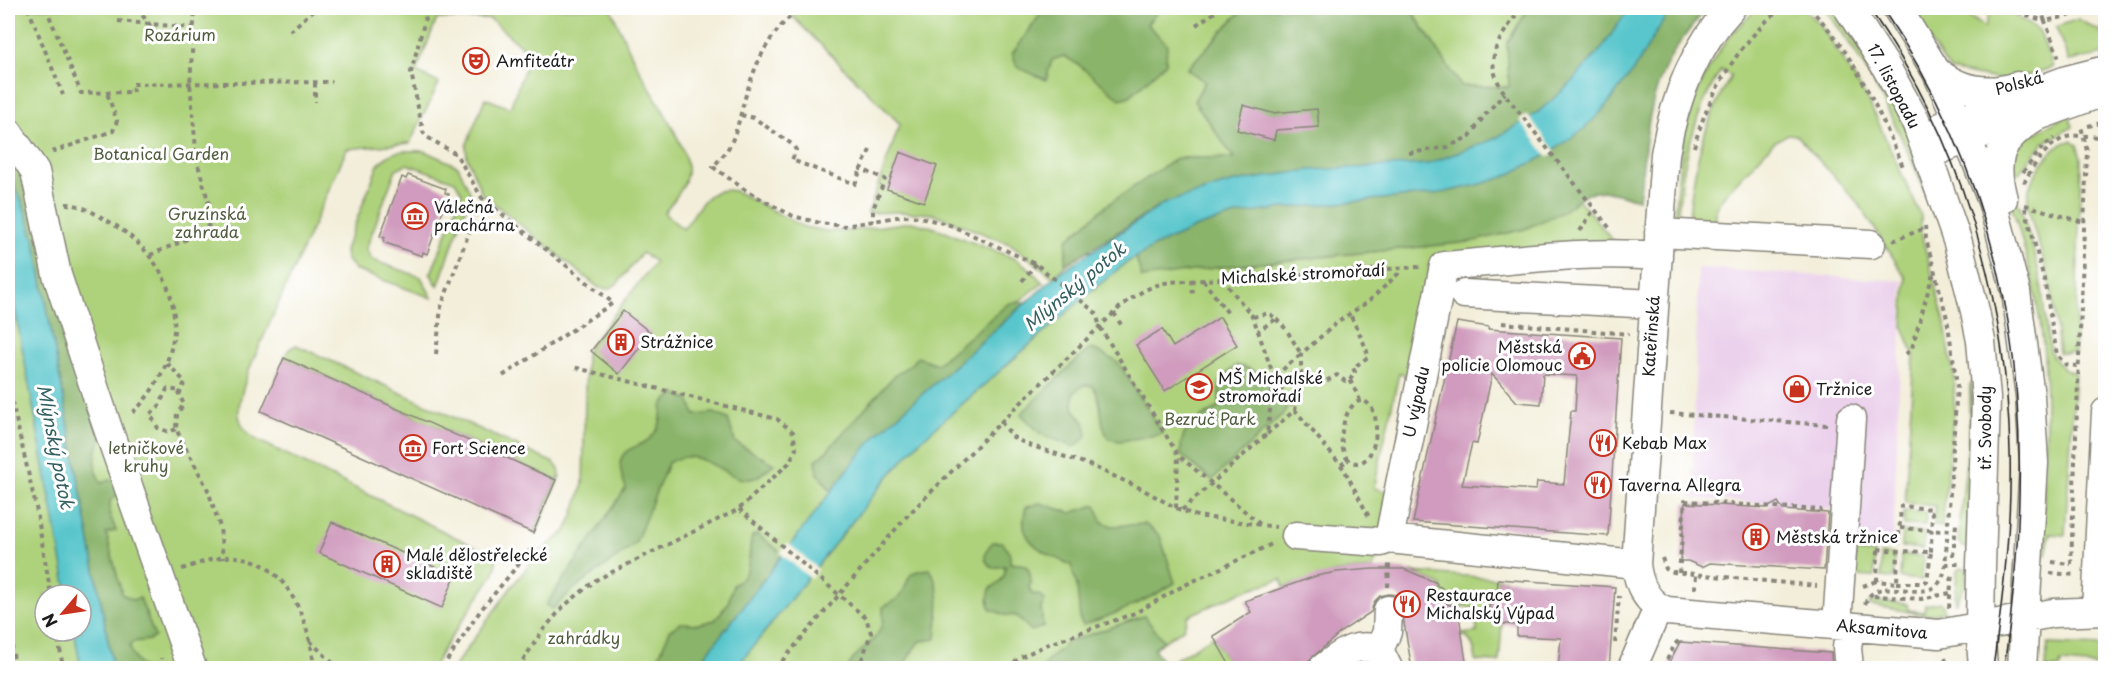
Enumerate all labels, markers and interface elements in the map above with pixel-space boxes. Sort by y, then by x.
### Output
park label: Rozárium [144,22,216,46]
street label: 17. listopadu [1862,39,1927,132]
theatre icon: Amfiteátr [461,46,491,76]
place label: Amfiteátr [496,48,575,72]
street label: Polská [1992,64,2046,100]
park label: Botanical Garden [93,141,229,165]
place label: Válečná prachárna [434,194,515,236]
park label: Gruzínská zahrada [168,201,246,243]
museum icon: Válečná prachárna [400,201,430,231]
water label: Mlýnský potok [1017,234,1132,337]
street label: Michalské stromořadí [1220,257,1386,289]
street label: Kateřinská [1635,295,1665,377]
building icon: Strážnice [606,327,636,357]
place label: Strážnice [640,329,714,353]
place label: Městská policie Olomouc [1441,334,1562,376]
public building icon: Městská policie Olomouc [1567,341,1597,371]
street label: U výpadu [1396,364,1434,440]
place label: MŠ Michalské stromořadí [1218,365,1323,407]
school or university icon: MŠ Michalské stromořadí [1184,372,1214,402]
shop icon: Tržnice [1782,374,1812,404]
place label: Tržnice [1816,376,1872,400]
water label: Mlýnský potok [31,382,82,512]
street label: tř. Svobody [1972,386,1996,470]
park label: Bezruč Park [1164,406,1256,430]
restaurant icon: Kebab Max [1588,428,1618,458]
place label: Kebab Max [1622,430,1707,454]
museum icon: Fort Science [398,433,428,463]
park label: letničkové kruhy [108,435,184,477]
place label: Fort Science [432,435,526,459]
restaurant icon: Taverna Allegra [1583,470,1613,500]
place label: Taverna Allegra [1618,472,1741,496]
building icon: Městská tržnice [1741,522,1771,552]
place label: Městská tržnice [1776,524,1898,548]
place label: Malé dělostřelecké skladiště [406,542,547,584]
building icon: Malé dělostřelecké skladiště [372,549,402,579]
place label: Restaurace Michalský Výpad [1426,582,1555,624]
north arrow [33,583,93,643]
restaurant icon: Restaurace Michalský Výpad [1392,589,1422,619]
text: N [35,609,63,632]
street label: Aksamitova [1835,612,1929,644]
park label: zahrádky [548,625,620,649]

